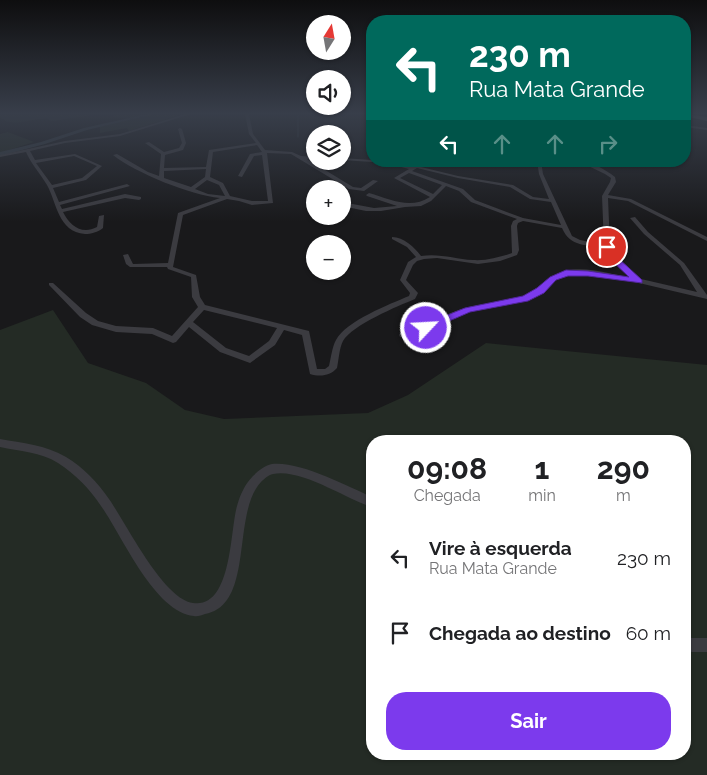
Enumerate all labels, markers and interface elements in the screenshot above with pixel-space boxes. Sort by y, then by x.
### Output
north arrow [306,15,351,60]
map controls [306,15,351,280]
text: 230 m [469,34,571,75]
icon: left [386,35,451,100]
button: sound [306,70,351,115]
text: Rua Mata Grande [469,76,645,102]
button: layers [306,125,351,170]
icon: left [435,130,463,158]
icon: ahead [488,130,516,158]
icon: ahead [541,130,569,158]
icon: right [594,130,622,158]
button: + [306,180,351,225]
pin [586,226,628,268]
icon: arrive [593,233,621,261]
button: − [306,235,351,280]
position arrow [399,301,451,353]
text: 09:08 [407,451,487,486]
text: 1 [535,451,549,486]
text: 290 [597,451,650,486]
text: Chegada [414,486,481,505]
text: min [528,486,556,505]
text: m [616,486,631,505]
text: Vire à esquerda [429,537,572,559]
icon: left [386,544,414,572]
text: 230 m [617,547,671,569]
text: Rua Mata Grande [429,559,557,578]
icon: arrive [386,619,414,647]
text: Chegada ao destino [429,622,611,644]
text: 60 m [626,622,671,644]
button: Sair [386,692,671,750]

